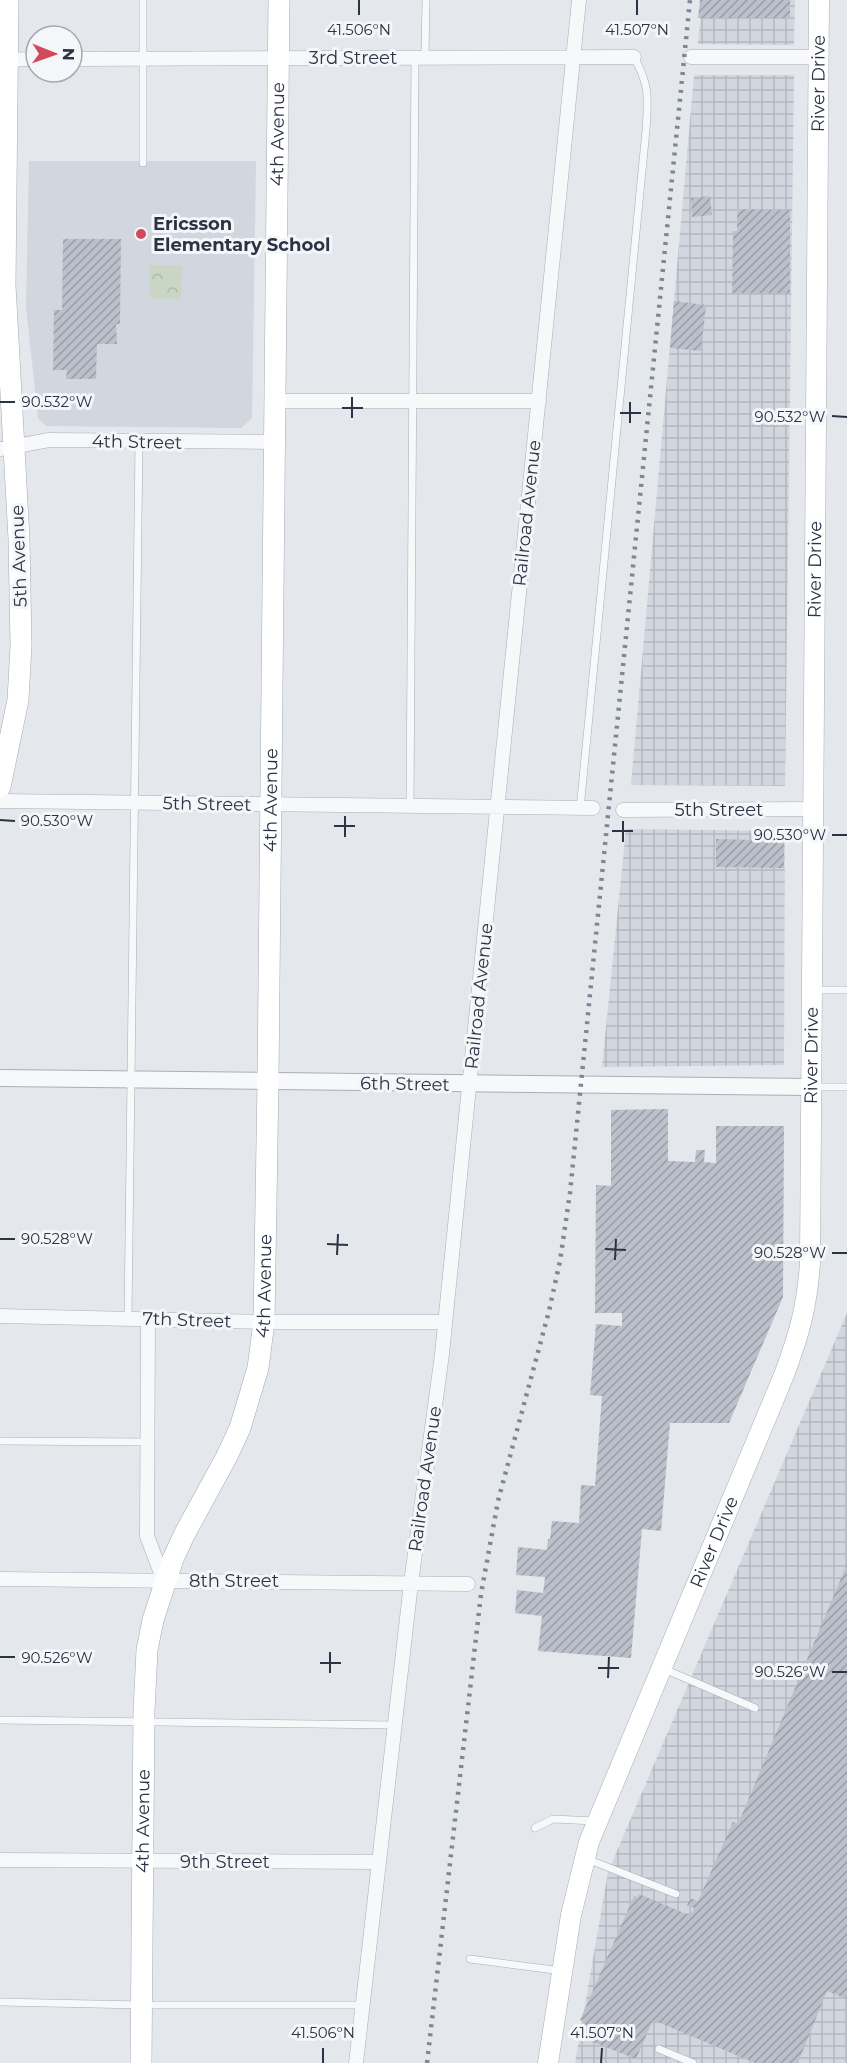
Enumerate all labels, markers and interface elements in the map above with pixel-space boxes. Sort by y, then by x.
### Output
text: 41.506°N [327,20,391,39]
text: 41.507°N [605,20,669,39]
north arrow [24,24,84,84]
street label: River Drive [807,35,830,132]
street label: 3rd Street [309,47,397,69]
text: N [59,48,78,61]
street label: 4th Avenue [266,82,289,186]
place label: Ericsson Elementary School [153,213,330,256]
marker: Ericsson Elementary School [134,227,148,241]
text: 90.532°W [22,392,93,411]
text: 90.532°W [755,407,826,426]
street label: 4th Street [92,430,182,454]
street label: Railroad Avenue [508,439,546,587]
street label: 5th Avenue [6,504,32,608]
street label: River Drive [804,521,826,618]
street label: 4th Avenue [259,748,282,852]
street label: 5th Street [162,792,252,816]
street label: 5th Street [675,799,763,821]
text: 90.530°W [21,811,93,830]
text: 90.530°W [754,825,826,844]
street label: Railroad Avenue [460,922,498,1070]
street label: River Drive [800,1007,823,1104]
street label: 6th Street [360,1072,450,1096]
text: 90.528°W [21,1229,93,1248]
street label: 4th Avenue [251,1234,276,1339]
text: 90.528°W [754,1243,826,1262]
street label: 7th Street [142,1307,232,1333]
street label: Railroad Avenue [404,1405,446,1553]
street label: River Drive [685,1493,743,1591]
street label: 8th Street [189,1570,279,1592]
text: 90.526°W [21,1648,93,1667]
text: 90.526°W [754,1662,826,1681]
street label: 4th Avenue [132,1769,155,1873]
street label: 9th Street [180,1851,270,1873]
text: 41.506°N [291,2023,355,2042]
text: 41.507°N [570,2023,634,2042]

